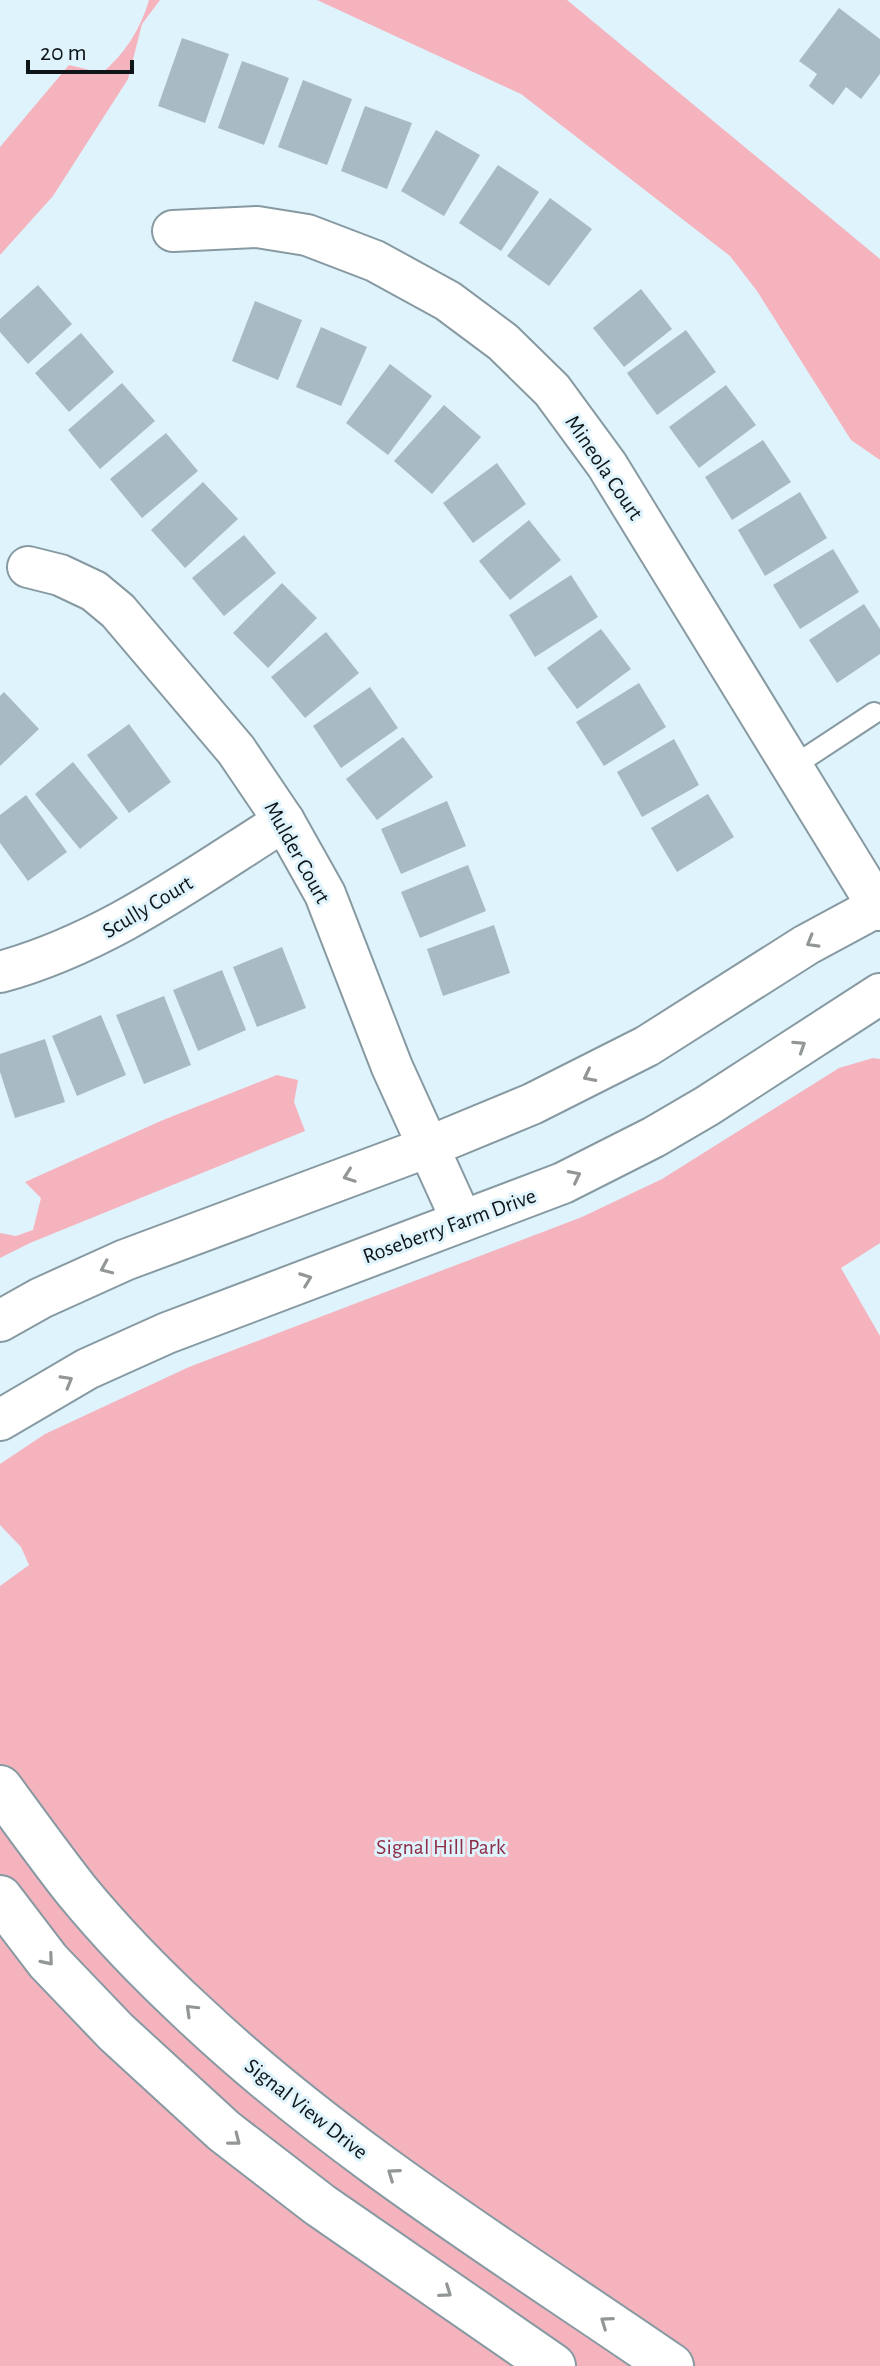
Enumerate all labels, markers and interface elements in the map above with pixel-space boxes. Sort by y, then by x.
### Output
scale bar [28,24,132,74]
text: 20 m [40,41,87,65]
street label: Mineola Court [561,411,647,524]
street label: Mulder Court [260,798,334,907]
street label: Scully Court [99,872,196,942]
one-way arrow [806,932,820,948]
one-way arrow [791,1040,806,1055]
one-way arrow [582,1066,597,1082]
one-way arrow [343,1166,357,1183]
one-way arrow [567,1171,582,1186]
street label: Roseberry Farm Drive [360,1184,539,1267]
one-way arrow [100,1258,114,1274]
one-way arrow [298,1272,312,1289]
one-way arrow [59,1375,73,1390]
park label: Signal Hill Park [376,1836,506,1858]
one-way arrow [38,1950,53,1965]
one-way arrow [186,2005,200,2020]
street label: Signal View Drive [241,2054,372,2163]
one-way arrow [226,2130,241,2144]
one-way arrow [387,2169,401,2184]
one-way arrow [437,2282,451,2297]
one-way arrow [601,2317,615,2332]

